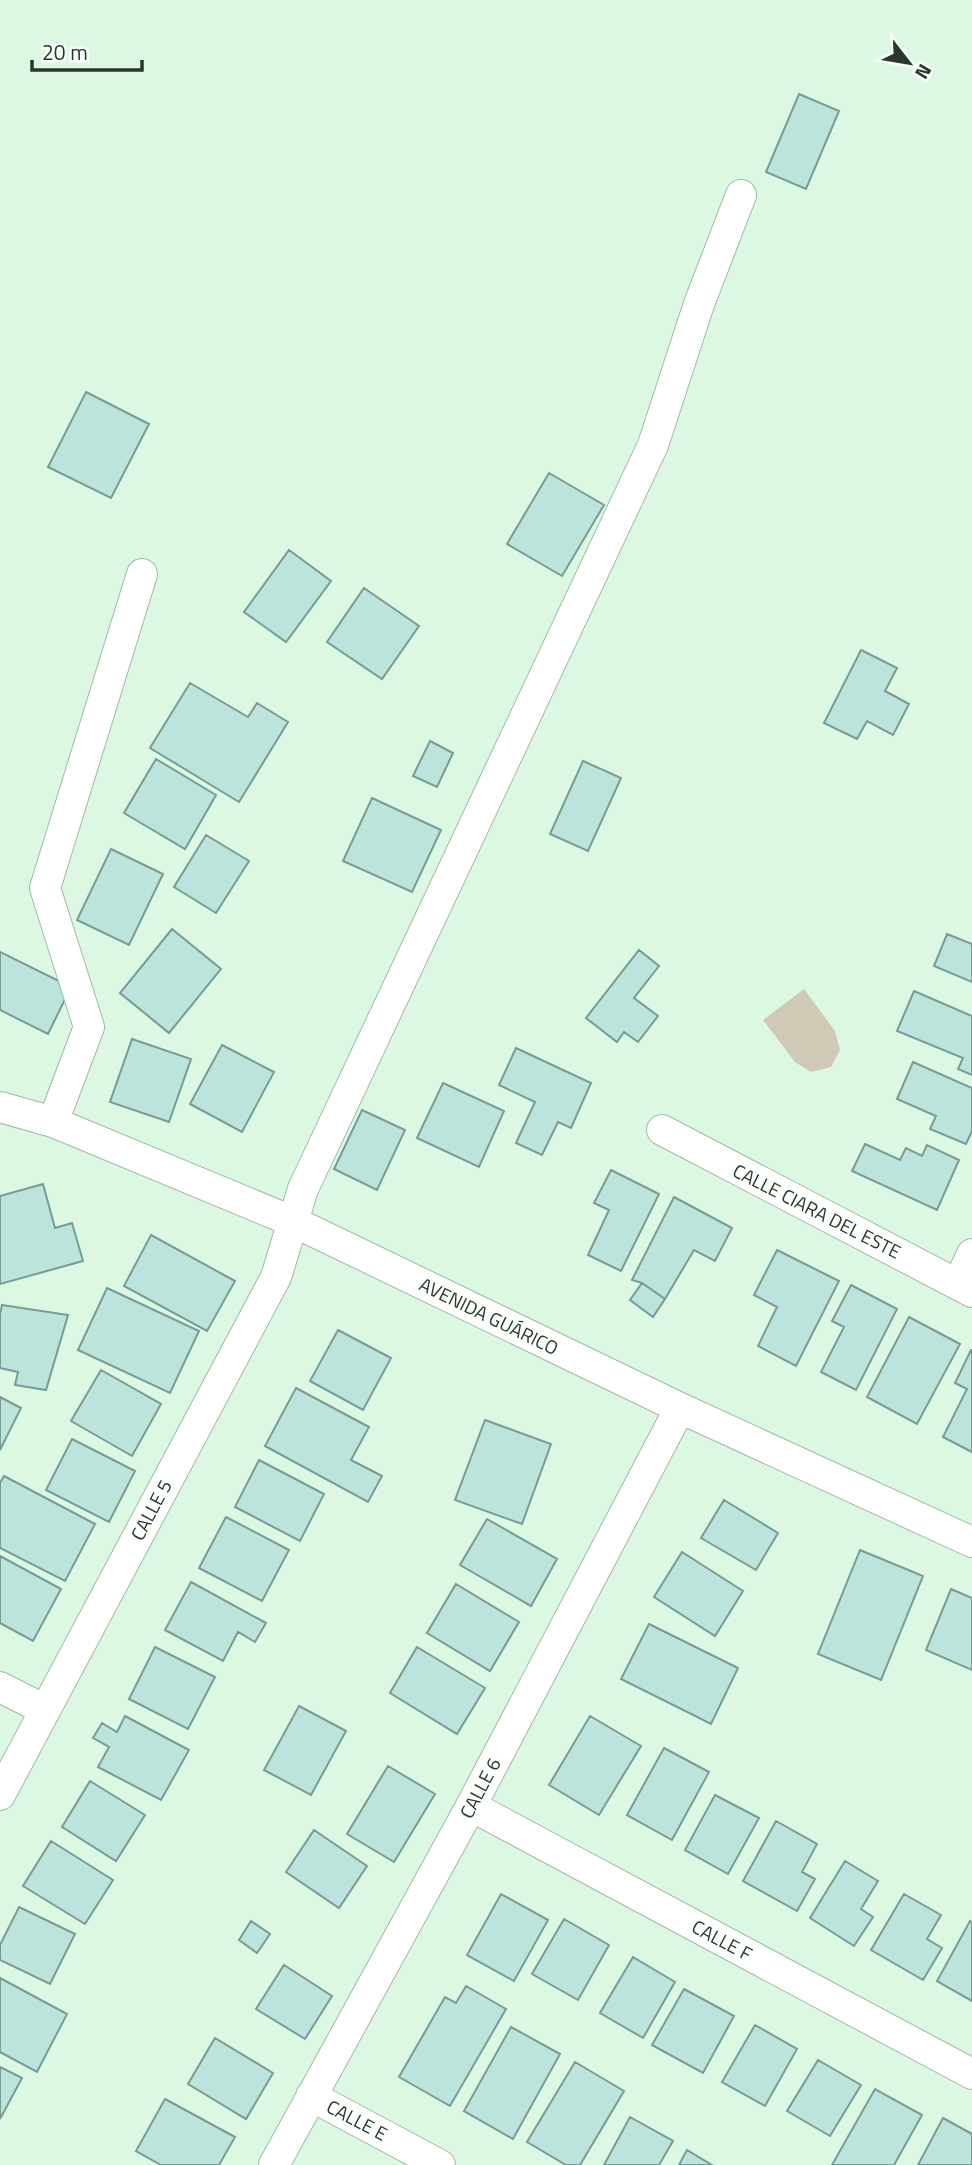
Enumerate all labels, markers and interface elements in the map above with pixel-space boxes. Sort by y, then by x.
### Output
scale bar [32,28,142,72]
north arrow [874,28,944,98]
text: 20 m [42,36,88,68]
text: N [908,59,940,85]
street label: CALLE CIARA DEL ESTE [728,1156,906,1266]
street label: AVENIDA GUÁRICO [415,1269,564,1362]
street label: CALLE 5 [122,1474,179,1545]
street label: CALLE 6 [451,1752,508,1823]
street label: CALLE F [687,1912,758,1968]
street label: CALLE E [322,2091,393,2148]

